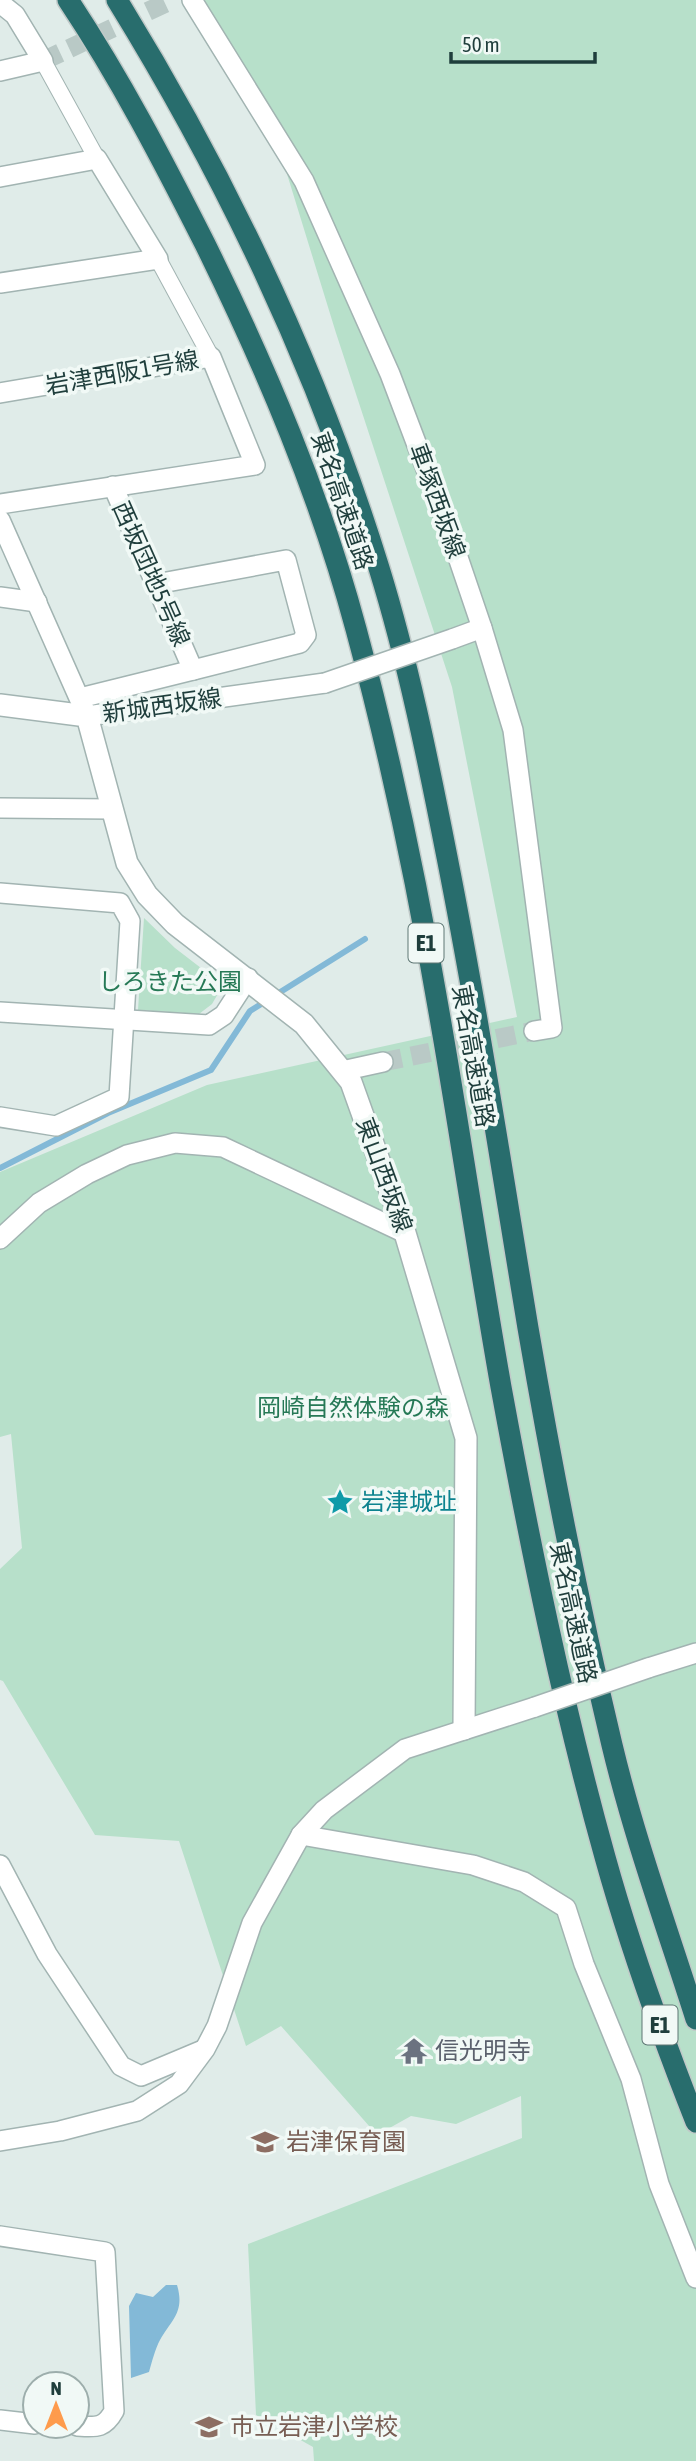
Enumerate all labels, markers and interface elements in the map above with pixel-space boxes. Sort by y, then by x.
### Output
scale bar [451,21,594,65]
text: 50 m [462,32,500,56]
street label: 岩津西阪1号線 [43,346,201,399]
street label: 東名高速道路 [306,428,379,573]
street label: 車塚西坂線 [404,440,471,562]
street label: 西坂団地5号線 [108,497,195,650]
street label: 新城西坂線 [101,684,223,727]
road number: E1 [408,924,444,962]
park label: しろきた公園 [98,968,242,995]
street label: 東名高速道路 [448,983,499,1129]
street label: 東山西坂線 [351,1114,418,1236]
park label: 岡崎自然体験の森 [257,1394,449,1421]
place icon: 岩津城址 [325,1487,355,1517]
place label: 岩津城址 [361,1488,457,1515]
street label: 東名高速道路 [545,1540,602,1686]
road number: E1 [642,2006,678,2044]
temple icon: 信光明寺 [399,2036,429,2066]
place label: 信光明寺 [435,2037,531,2064]
school or university icon: 岩津保育園 [250,2127,280,2157]
place label: 岩津保育園 [286,2128,406,2155]
north arrow [21,2370,91,2440]
text: N [50,2377,62,2399]
school or university icon: 市立岩津小学校 [194,2412,224,2442]
place label: 市立岩津小学校 [230,2413,398,2440]

